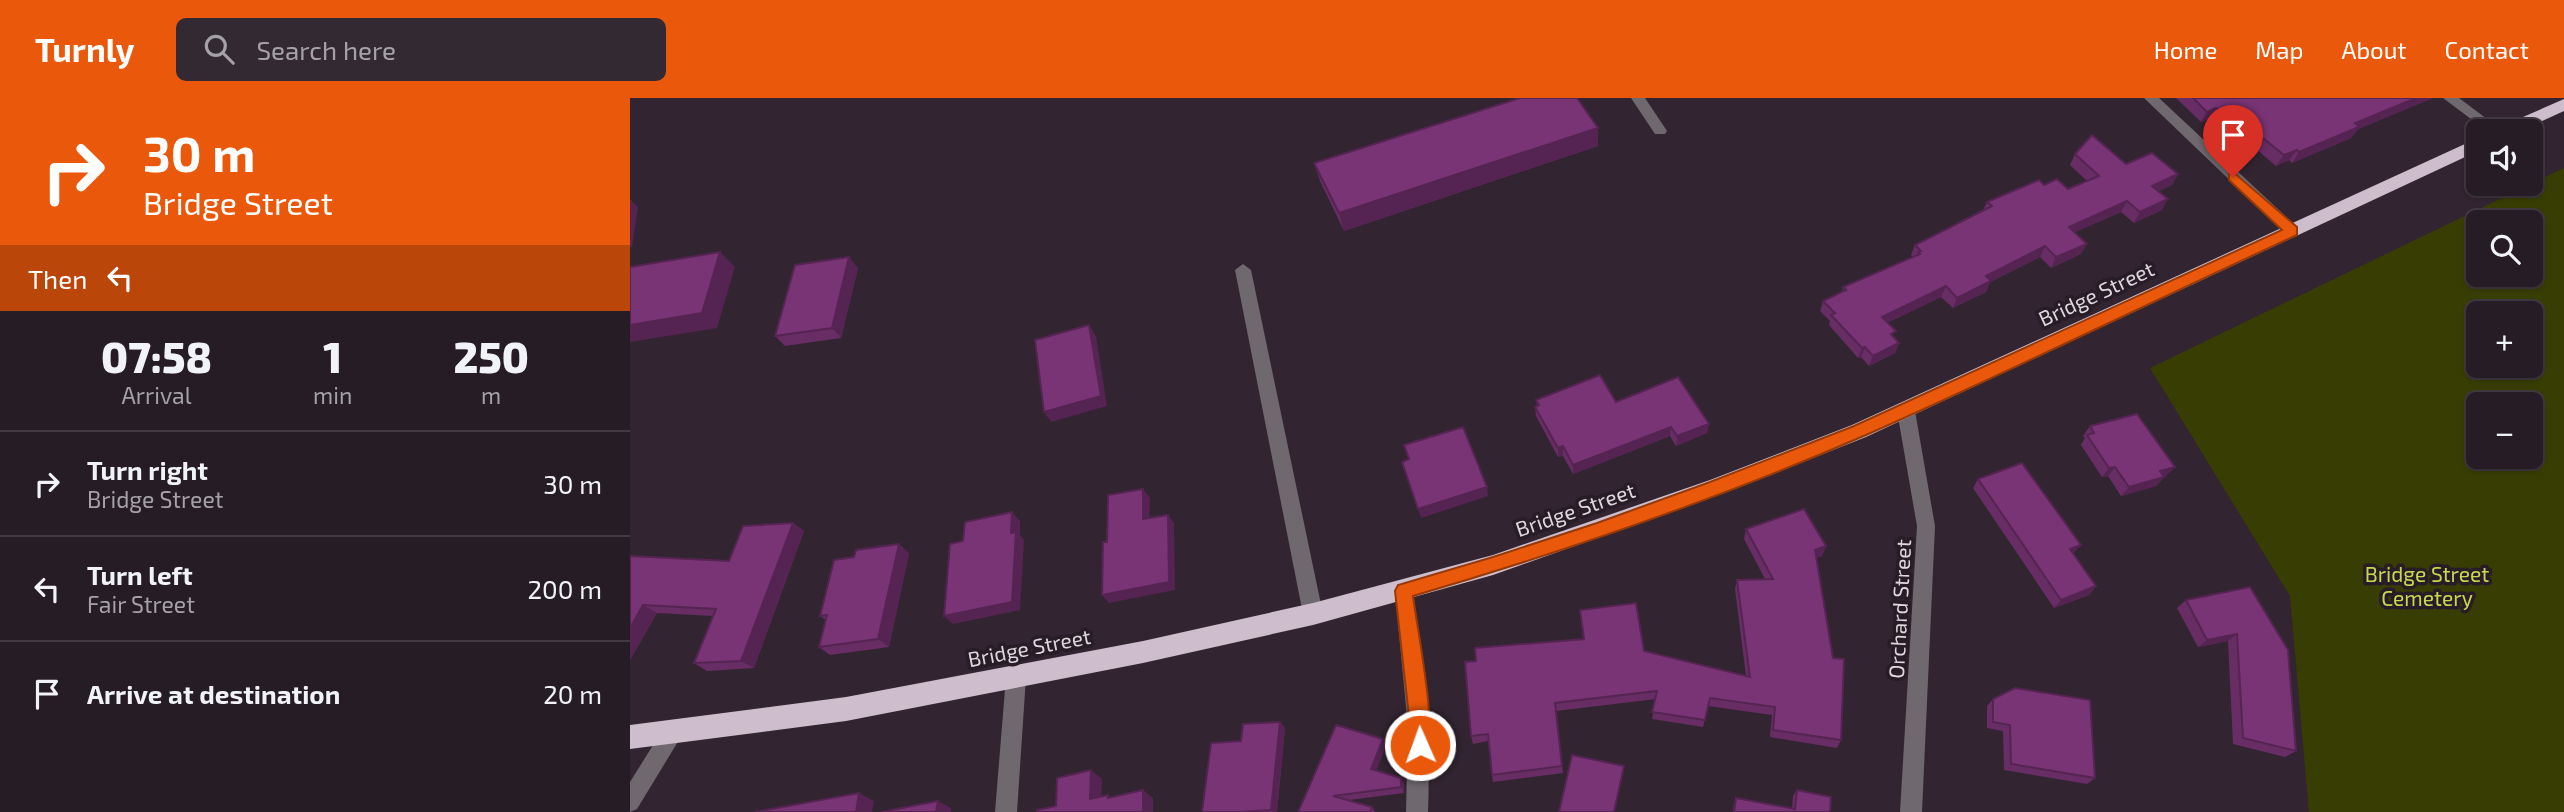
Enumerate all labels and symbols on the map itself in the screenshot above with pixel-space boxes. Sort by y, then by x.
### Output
pin [2203,105,2263,177]
street label: Bridge Street [2034,255,2158,331]
street label: Bridge Street [1512,477,1638,541]
street label: Orchard Street [1883,539,1915,679]
park label: Bridge Street Cemetery [2365,561,2489,610]
street label: Bridge Street [965,623,1093,671]
position arrow [1383,708,1457,782]

